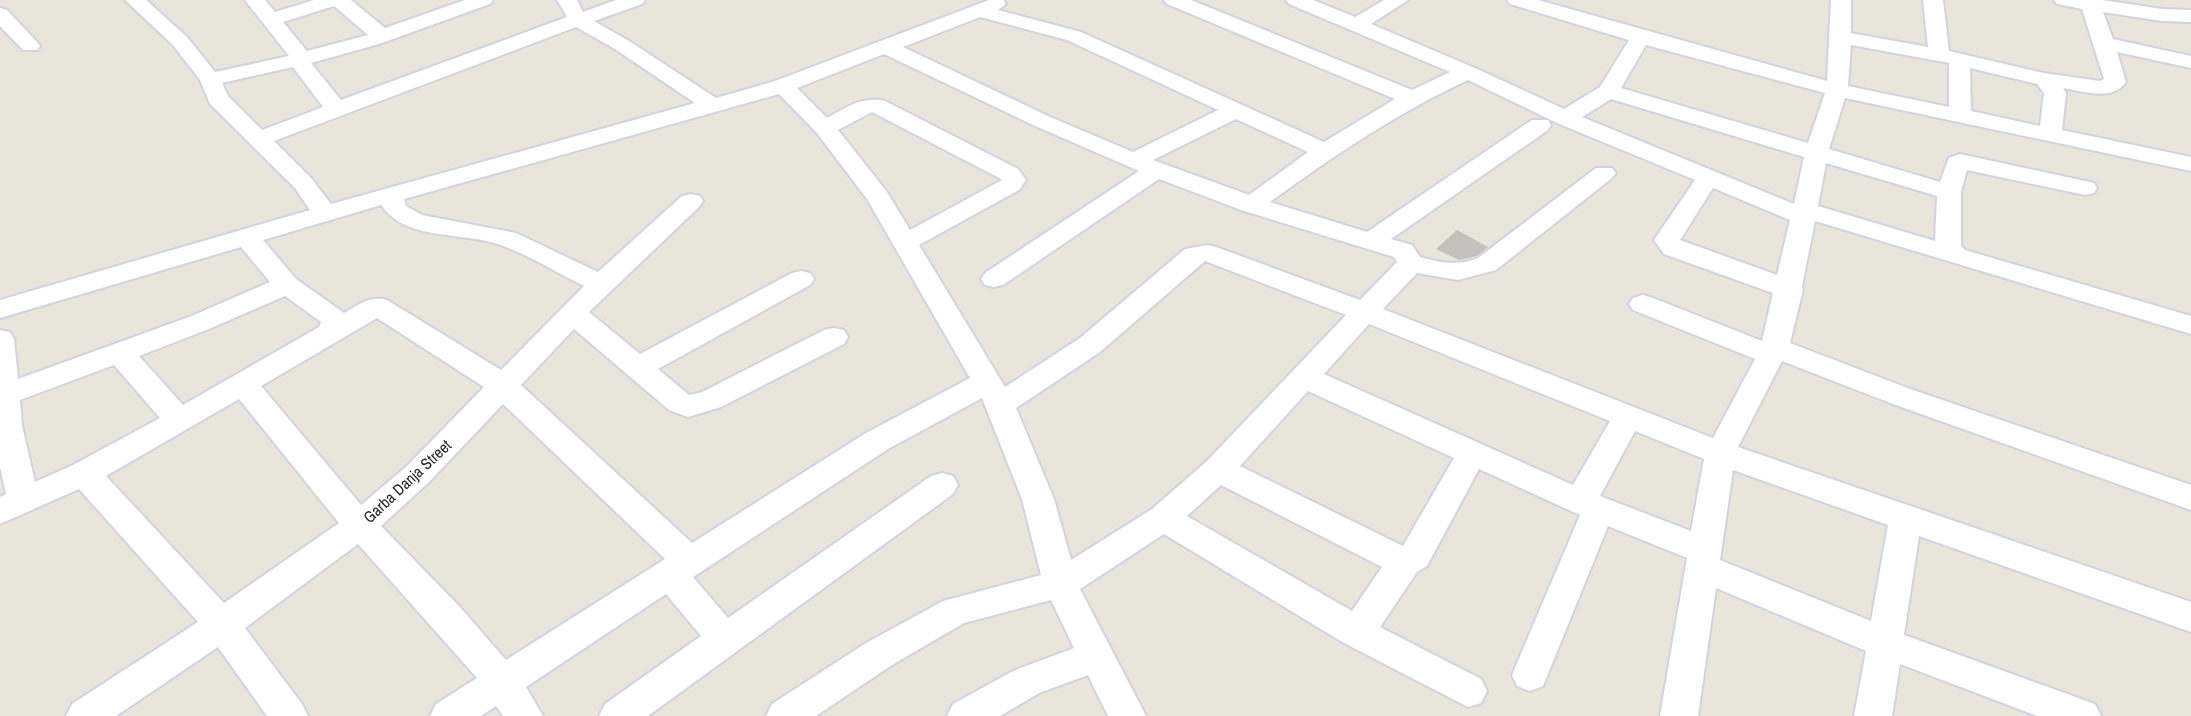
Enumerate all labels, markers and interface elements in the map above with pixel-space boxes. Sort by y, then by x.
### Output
street label: Garba Danja Street [358,434,456,528]

